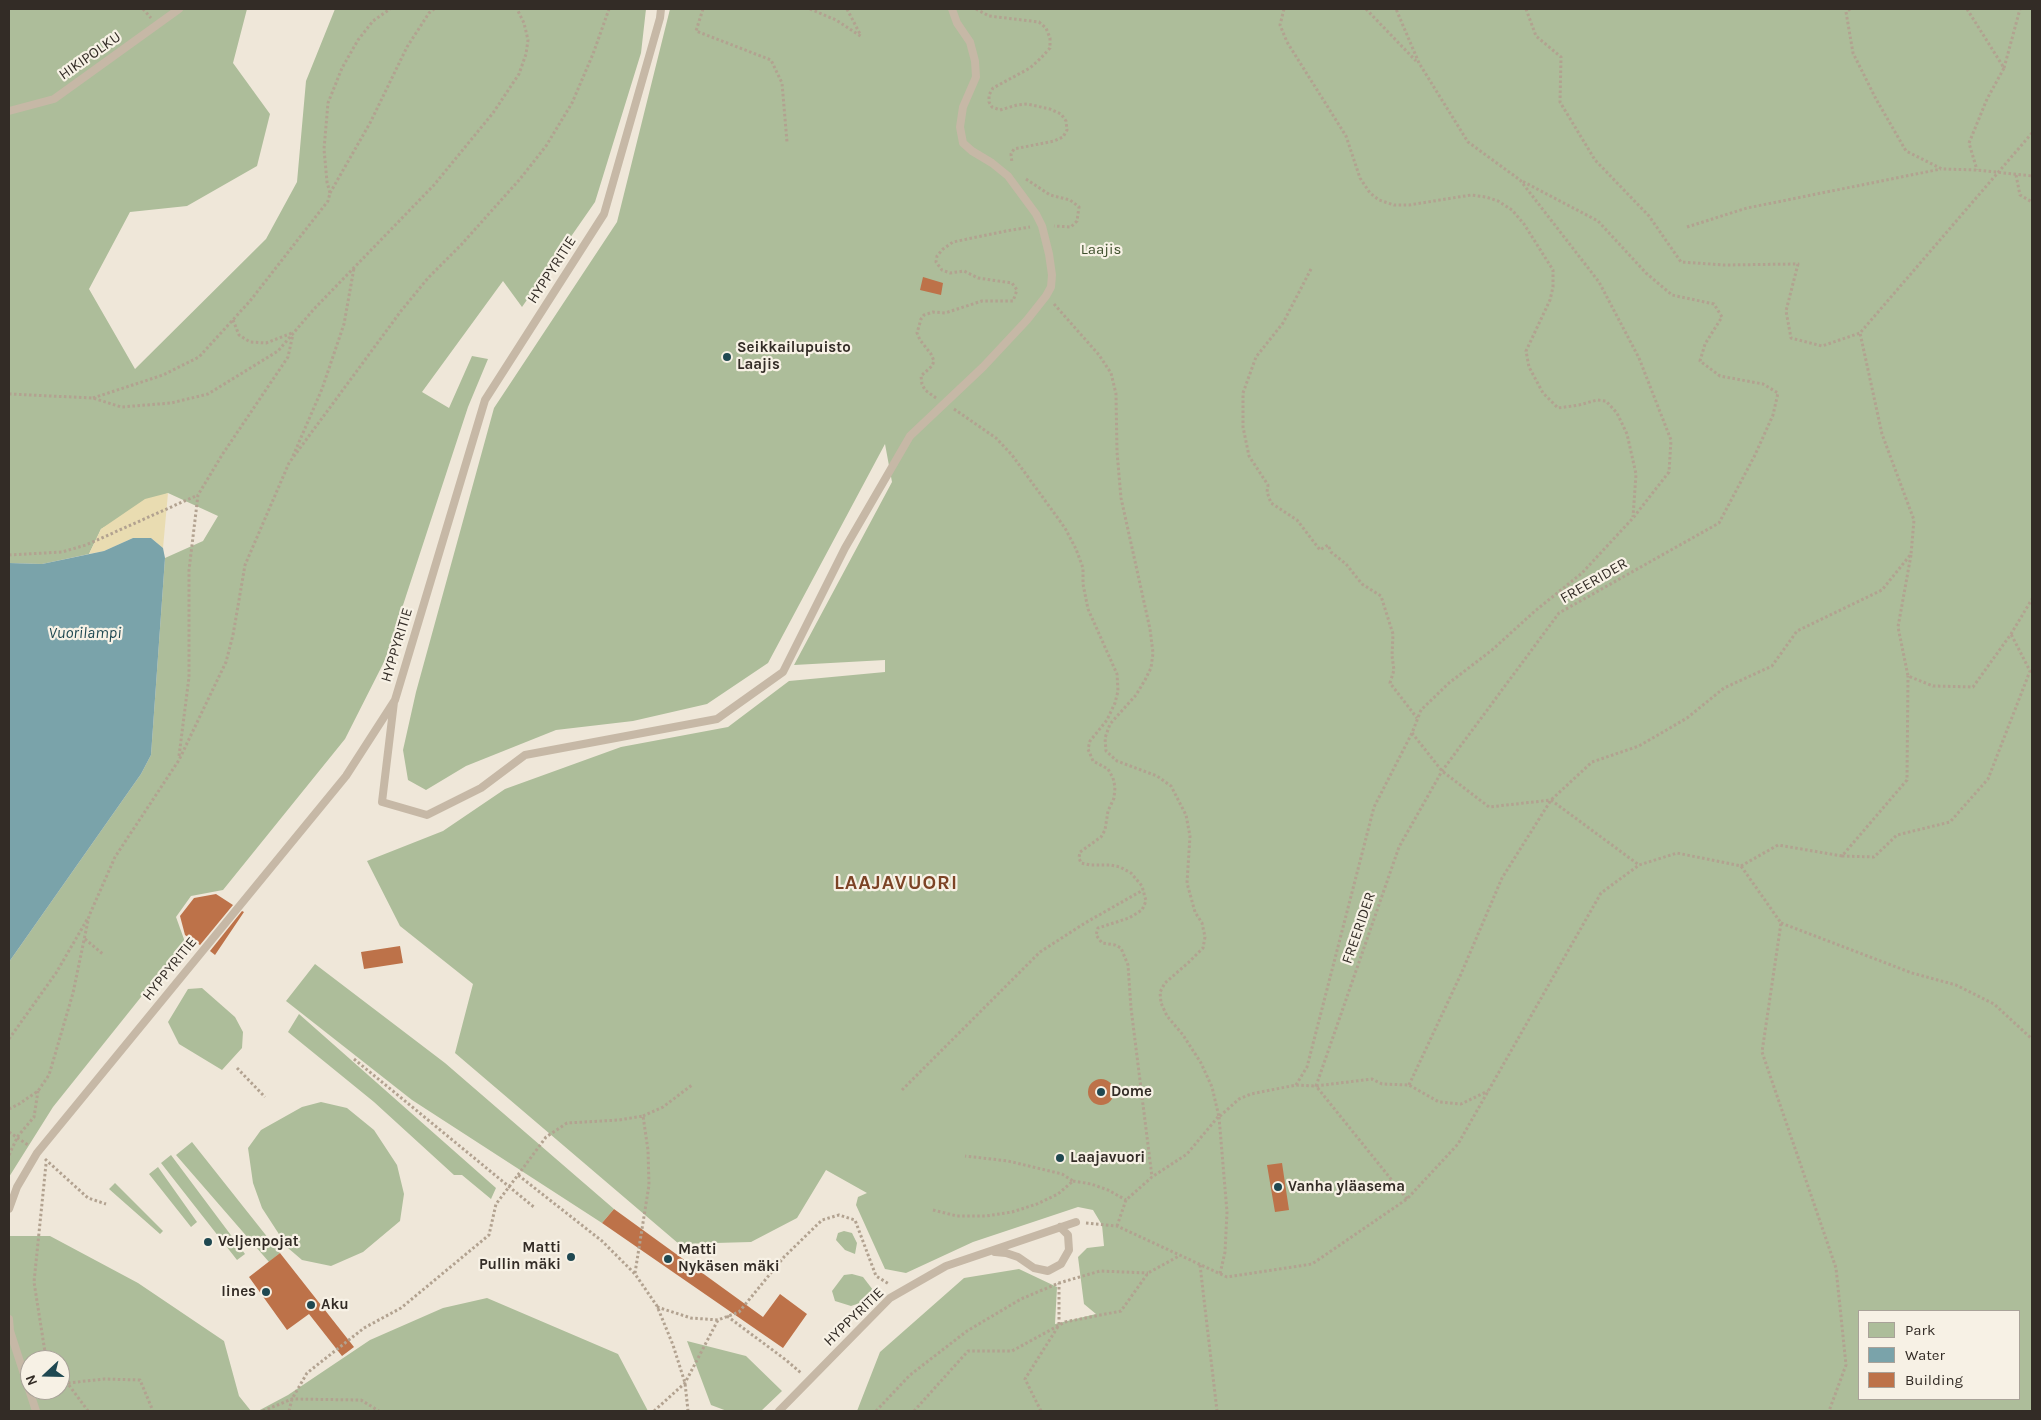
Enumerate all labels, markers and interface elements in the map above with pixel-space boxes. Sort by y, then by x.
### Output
street label: HIKIPOLKU [56,28,124,84]
street label: HYPPYRITIE [524,233,580,307]
park label: Laajis [1081,241,1121,259]
place label: Seikkailupuisto Laajis [737,339,851,374]
marker: Seikkailupuisto Laajis [721,351,733,363]
street label: FREERIDER [1557,555,1631,607]
street label: HYPPYRITIE [377,606,417,684]
water label: Vuorilampi [49,623,121,643]
district label: LAAJAVUORI [833,871,959,895]
street label: FREERIDER [1338,890,1380,966]
street label: HYPPYRITIE [139,934,201,1004]
place label: Dome [1111,1083,1152,1101]
marker: Dome [1095,1086,1107,1098]
place label: Laajavuori [1070,1149,1145,1167]
marker: Laajavuori [1054,1152,1066,1164]
place label: Vanha yläasema [1288,1178,1405,1196]
marker: Vanha yläasema [1272,1181,1284,1193]
place label: Veljenpojat [218,1233,299,1251]
marker: Veljenpojat [202,1236,214,1248]
place label: Matti Pullin mäki [479,1239,561,1274]
place label: Matti Nykäsen mäki [678,1241,780,1276]
marker: Matti Pullin mäki [565,1251,577,1263]
marker: Matti Nykäsen mäki [662,1253,674,1265]
place label: Iines [221,1283,256,1301]
street label: HYPPYRITIE [820,1284,888,1350]
marker: Iines [260,1286,272,1298]
place label: Aku [321,1296,349,1314]
marker: Aku [305,1299,317,1311]
legend [1858,1310,2021,1400]
text: Park [1905,1321,1935,1339]
text: Water [1905,1346,1945,1364]
north arrow [20,1350,70,1400]
text: Building [1905,1371,1963,1389]
text: N [22,1372,41,1388]

